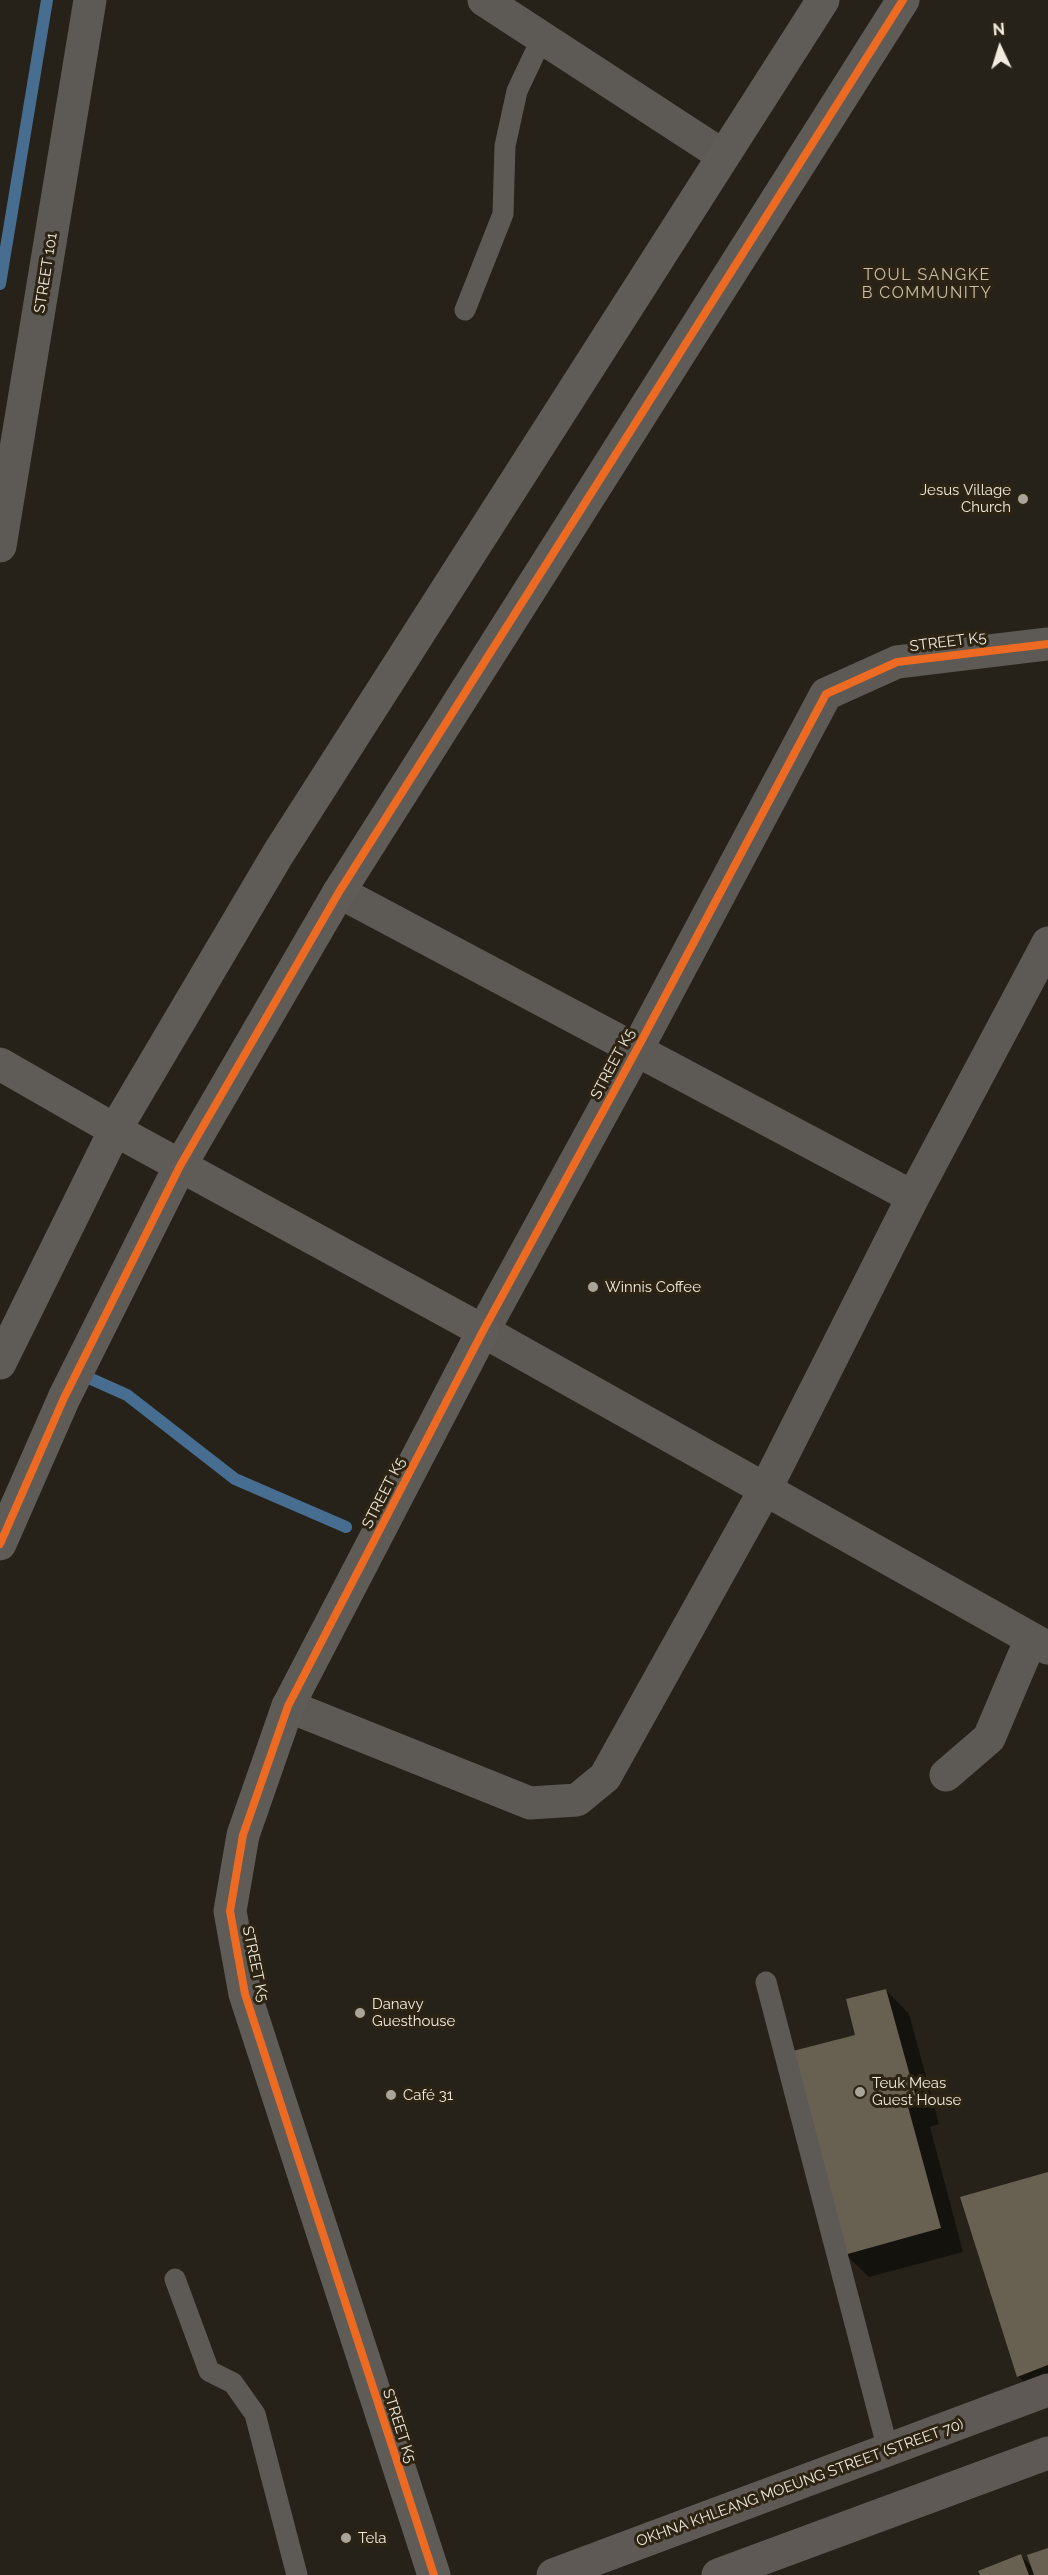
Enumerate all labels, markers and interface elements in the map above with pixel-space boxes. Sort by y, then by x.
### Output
north arrow [970,18,1030,78]
text: N [992,20,1005,39]
street label: STREET 101 [31,231,61,315]
district label: TOUL SANGKE B COMMUNITY [862,265,992,303]
place label: Jesus Village Church [920,481,1011,516]
marker: Jesus Village Church [1016,492,1030,506]
street label: STREET K5 [909,628,987,656]
street label: STREET K5 [587,1026,639,1102]
place label: Winnis Coffee [605,1278,701,1296]
marker: Winnis Coffee [586,1280,600,1294]
street label: STREET K5 [358,1455,410,1531]
street label: STREET K5 [238,1924,272,2004]
place label: Danavy Guesthouse [372,1995,455,2030]
marker: Danavy Guesthouse [353,2006,367,2020]
place label: Teuk Meas Guest House [872,2074,961,2109]
marker: Teuk Meas Guest House [853,2085,867,2099]
place label: Café 31 [403,2086,453,2104]
marker: Café 31 [384,2088,398,2102]
street label: STREET K5 [379,2387,419,2465]
street label: OKHNA KHLEANG MOEUNG STREET (STREET 70) [634,2415,966,2551]
place label: Tela [358,2529,387,2547]
marker: Tela [339,2531,353,2545]

